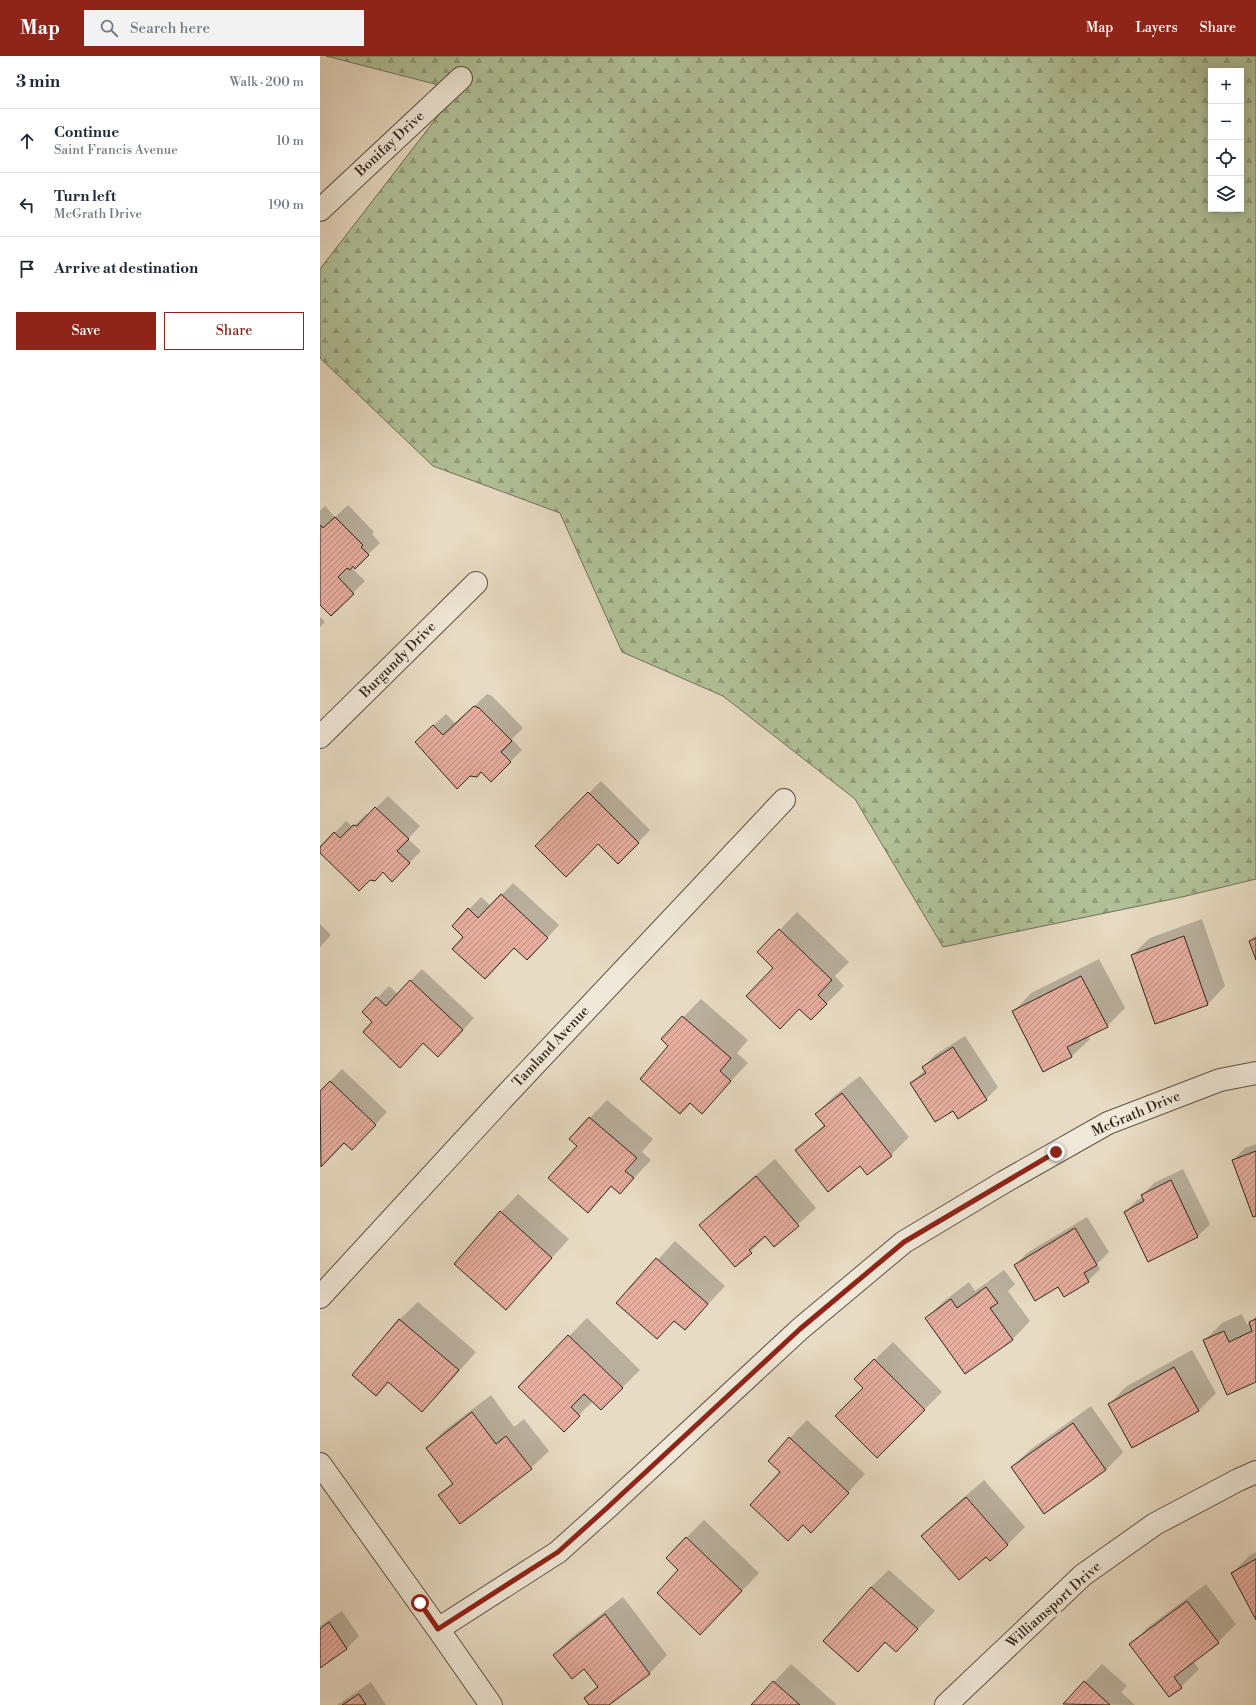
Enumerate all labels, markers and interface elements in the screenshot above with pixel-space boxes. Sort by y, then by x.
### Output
search box [84,10,364,46]
text: Map [20,16,60,40]
icon: search [98,17,120,39]
text: Search here [130,19,210,38]
text: Map [1086,19,1113,37]
text: Layers [1135,19,1178,37]
text: Share [1200,19,1236,37]
map controls [1208,68,1244,212]
button: + [1208,68,1244,104]
text: 3 min [16,71,60,93]
text: Walk · 200 m [230,74,304,90]
button: − [1208,104,1244,140]
street label: Bonifay Drive [351,107,428,181]
text: Continue [54,123,119,142]
icon: ahead [16,130,38,152]
text: 10 m [276,133,304,149]
button: locate [1208,140,1244,176]
text: Saint Francis Avenue [54,142,178,158]
button: layers [1208,176,1244,212]
text: Turn left [54,187,116,206]
icon: left [16,194,38,216]
text: 190 m [268,197,304,213]
text: McGrath Drive [54,206,142,222]
icon: arrive [16,258,38,280]
text: Arrive at destination [54,259,198,278]
button: Save [16,312,156,350]
button: Share [164,312,304,350]
street label: Burgundy Drive [355,618,440,703]
street label: Tamland Avenue [509,1002,593,1092]
street label: McGrath Drive [1089,1087,1183,1141]
route end [1047,1143,1065,1161]
street label: Williamsport Drive [1002,1558,1105,1653]
route start [411,1594,429,1612]

